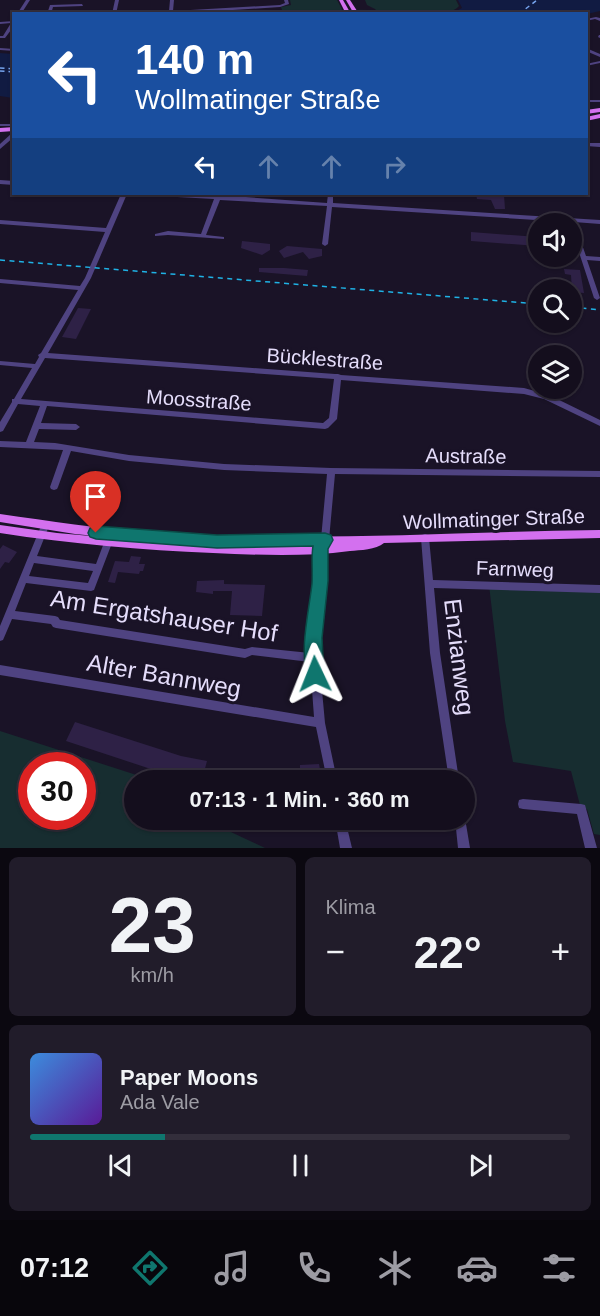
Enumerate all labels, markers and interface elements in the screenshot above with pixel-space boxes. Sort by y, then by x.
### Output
icon: left [36,36,114,114]
text: 140 m [135,36,254,83]
text: Wollmatinger Straße [135,85,381,115]
icon: left [189,150,222,183]
icon: ahead [252,150,285,183]
icon: ahead [315,150,348,183]
icon: right [378,150,411,183]
map controls [528,213,582,399]
button: sound [528,213,582,267]
button: search [528,279,582,333]
street label: Bücklestraße [266,344,384,374]
button: layers [528,345,582,399]
street label: Moosstraße [146,385,252,415]
street label: Austraße [425,444,507,468]
pin [70,471,121,533]
icon: arrive [79,480,112,513]
street label: Wollmatinger Straße [403,505,585,533]
street label: Farnweg [476,557,554,581]
street label: Am Ergatshauser Hof [49,584,280,647]
street label: Enzianweg [439,597,480,717]
position arrow [283,642,347,706]
street label: Alter Bannweg [85,649,243,702]
speed limit sign: 30 [18,752,96,830]
text: 07:13 · 1 Min. · 360 m [189,787,410,812]
text: 23 [109,881,196,969]
text: Klima [326,896,376,918]
text: 22° [414,927,482,978]
text: − [326,933,345,970]
text: + [551,933,570,970]
text: km/h [131,964,174,986]
text: Paper Moons [120,1065,258,1090]
text: Ada Vale [120,1091,200,1113]
icon: previous [104,1149,137,1182]
icon: pause [284,1149,317,1182]
icon: next [464,1149,497,1182]
icon: directions [129,1247,171,1289]
icon: music [211,1247,253,1289]
icon: phone [293,1247,335,1289]
icon: climate [374,1247,416,1289]
icon: car [456,1247,498,1289]
icon: filters [538,1247,580,1289]
text: 07:12 [20,1253,89,1283]

